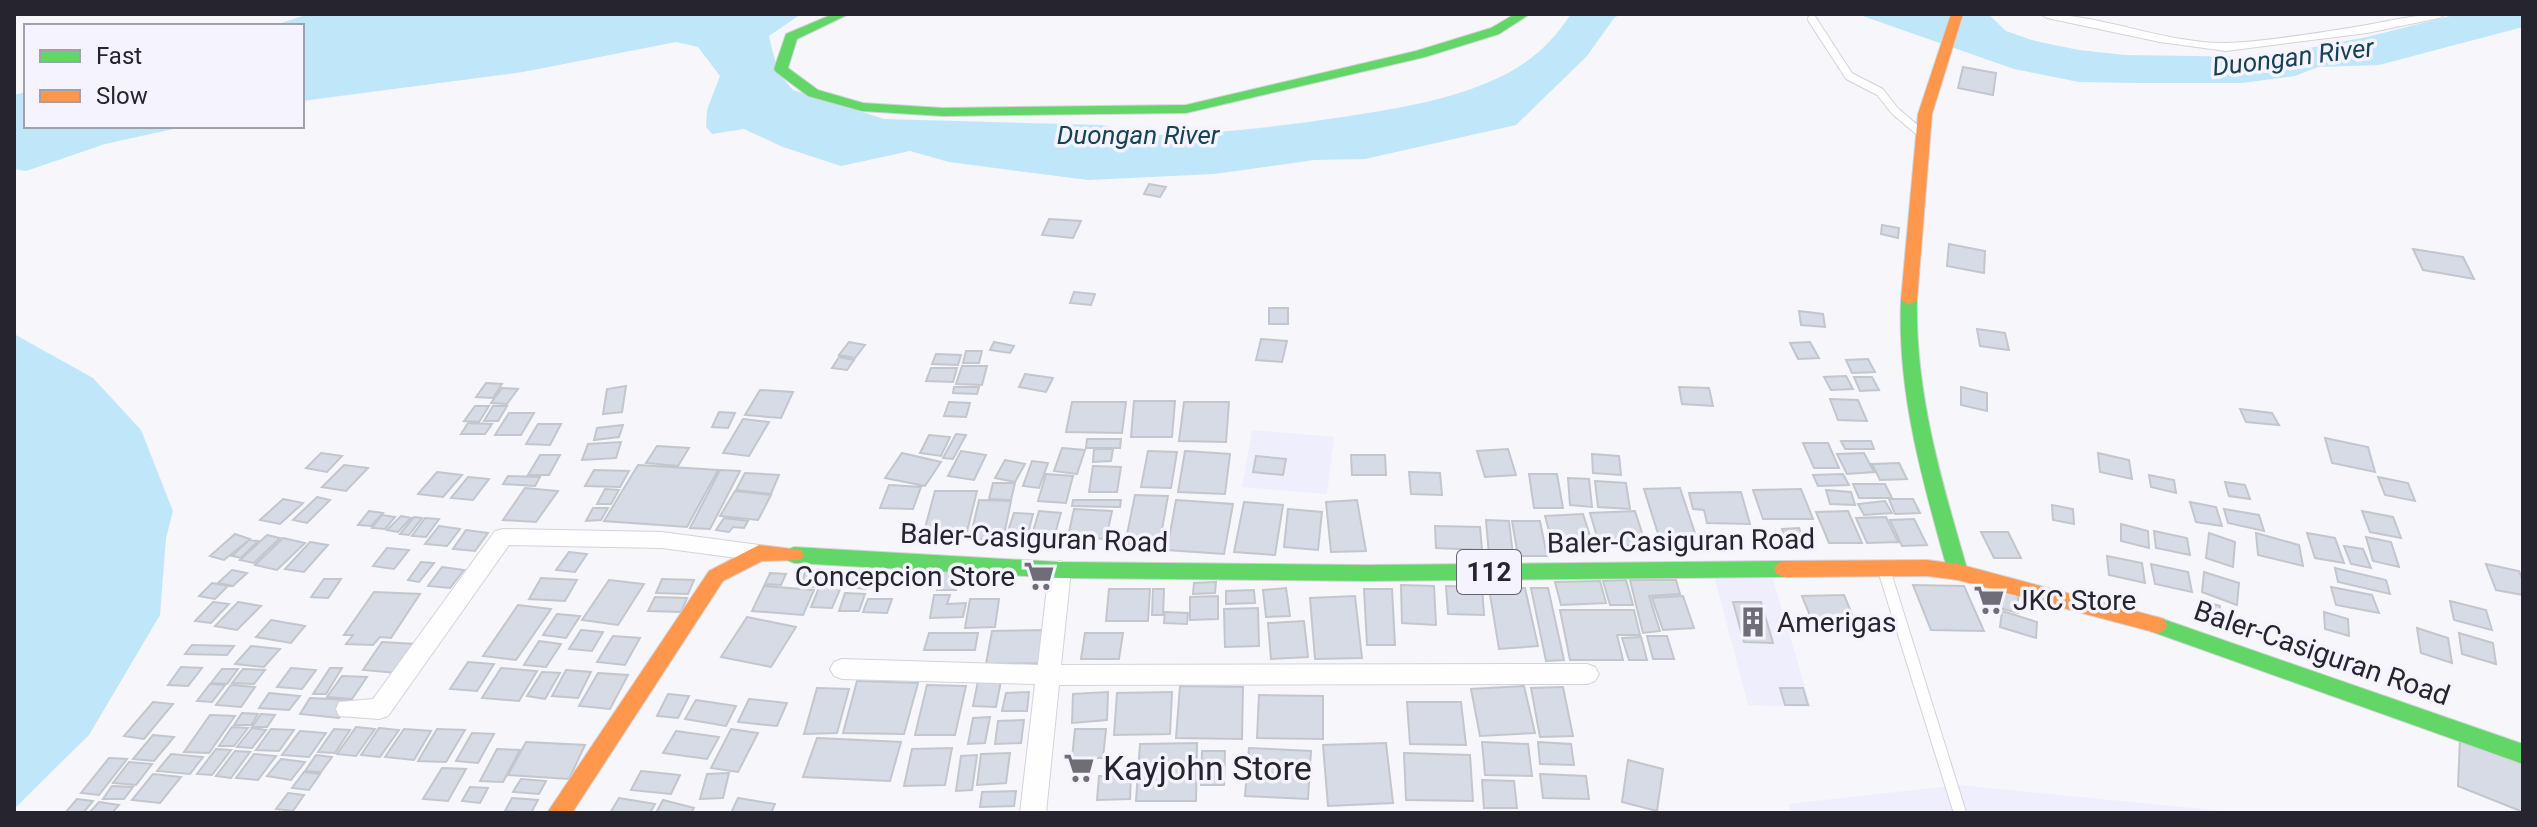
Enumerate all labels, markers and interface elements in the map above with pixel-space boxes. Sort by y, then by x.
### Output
legend [24,24,304,128]
water label: Duongan River [2210,32,2377,82]
text: Fast [96,42,142,70]
text: Slow [96,82,148,110]
water label: Duongan River [1057,120,1221,150]
street label: Baler-Casiguran Road [899,517,1169,559]
street label: Baler-Casiguran Road [1547,522,1815,560]
road number: 112 [1457,550,1521,594]
supermarket icon: Concepcion Store [1022,559,1056,593]
place label: Concepcion Store [795,560,1015,593]
supermarket icon: JKC Store [1972,583,2006,617]
place label: JKC Store [2013,584,2136,617]
street label: Baler-Casiguran Road [2190,594,2454,712]
building icon: Amerigas [1736,605,1770,639]
place label: Amerigas [1777,606,1896,639]
place label: Kayjohn Store [1103,748,1312,788]
supermarket icon: Kayjohn Store [1062,751,1096,785]

